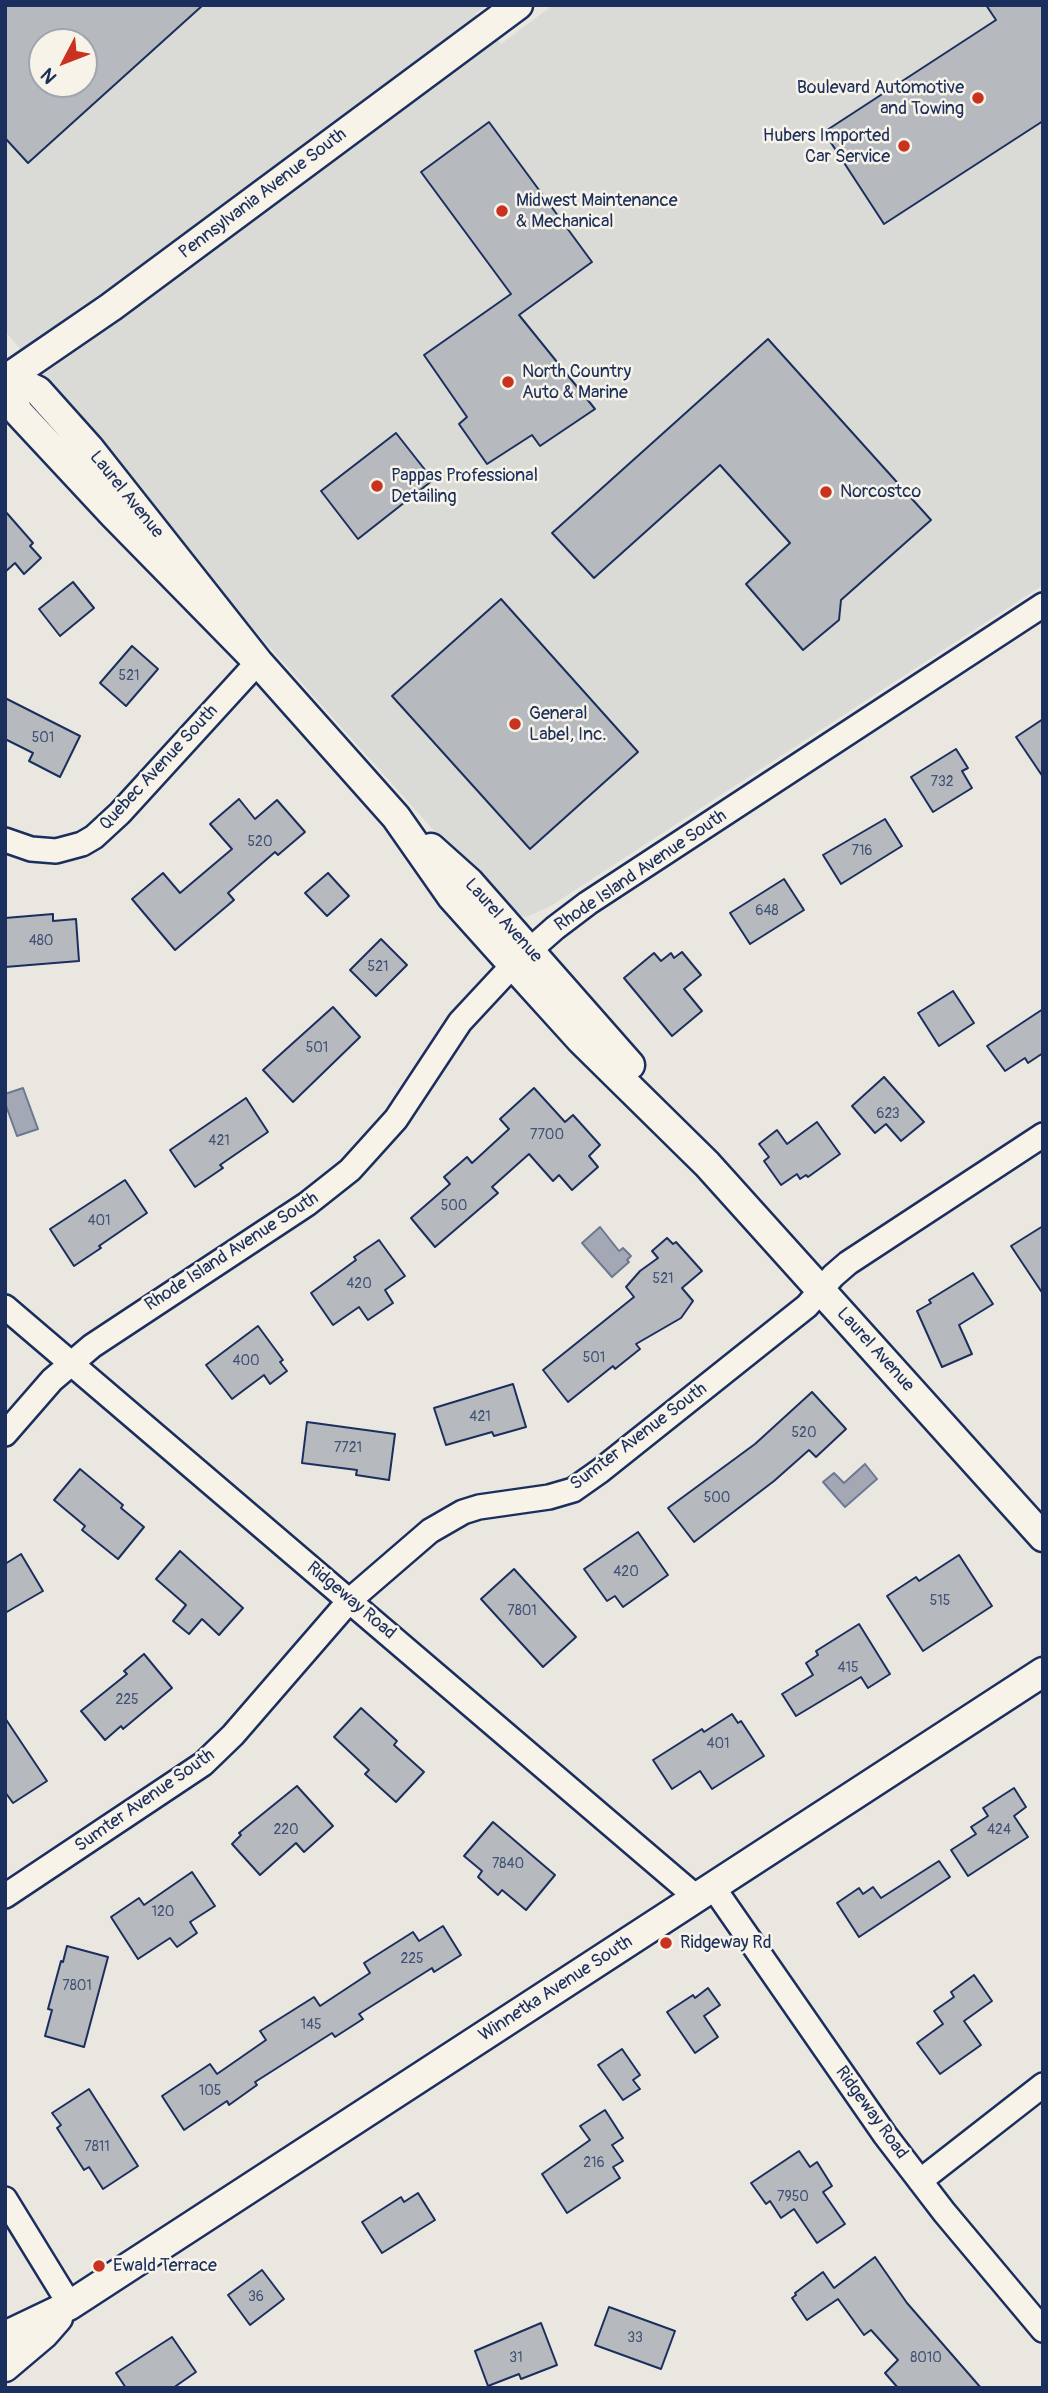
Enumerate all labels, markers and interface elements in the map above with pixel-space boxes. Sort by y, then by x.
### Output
north arrow [28,28,98,98]
text: N [36,63,62,89]
place label: Boulevard Automotive and Towing [797,77,964,119]
marker: Boulevard Automotive and Towing [970,90,986,106]
street label: Pennsylvania Avenue South [175,124,351,264]
place label: Hubers Imported Car Service [763,125,890,168]
marker: Hubers Imported Car Service [896,138,912,154]
place label: Midwest Maintenance & Mechanical [516,190,678,232]
marker: Midwest Maintenance & Mechanical [494,203,510,219]
place label: North Country Auto & Marine [522,361,631,404]
marker: North Country Auto & Marine [500,374,516,390]
street label: Laurel Avenue [84,447,168,543]
place label: Pappas Professional Detailing [391,465,538,508]
marker: Pappas Professional Detailing [369,478,385,494]
place label: Norcostco [840,481,921,503]
marker: Norcostco [818,484,834,500]
house number: 521 [119,668,139,684]
street label: Quebec Avenue South [95,701,223,835]
place label: General Label, Inc. [529,703,606,746]
marker: General Label, Inc. [507,716,523,732]
house number: 501 [32,730,54,746]
house number: 732 [930,774,954,790]
street label: Rhode Island Avenue South [551,805,731,937]
house number: 520 [248,834,272,850]
house number: 716 [851,843,873,859]
street label: Laurel Avenue [460,875,546,967]
house number: 648 [755,903,779,919]
house number: 480 [29,933,53,949]
house number: 521 [368,959,388,975]
house number: 501 [306,1040,328,1056]
house number: 623 [876,1106,900,1122]
house number: 7700 [530,1127,564,1143]
house number: 421 [208,1133,230,1149]
street label: Rhode Island Avenue South [141,1188,323,1316]
house number: 500 [441,1198,467,1214]
house number: 401 [87,1213,111,1229]
house number: 521 [653,1271,673,1287]
house number: 420 [346,1276,372,1292]
street label: Laurel Avenue [832,1304,918,1396]
house number: 501 [583,1350,605,1366]
house number: 400 [232,1353,260,1369]
street label: Sumter Avenue South [566,1379,712,1495]
house number: 421 [469,1409,491,1425]
house number: 520 [792,1425,816,1441]
house number: 7721 [334,1440,362,1456]
house number: 500 [704,1490,730,1506]
street label: Ridgeway Road [302,1557,400,1645]
house number: 420 [613,1564,639,1580]
house number: 515 [930,1593,950,1609]
house number: 7801 [507,1603,537,1619]
house number: 415 [837,1660,859,1676]
house number: 225 [115,1692,139,1708]
house number: 401 [706,1736,730,1752]
street label: Sumter Avenue South [71,1745,219,1857]
house number: 220 [273,1822,299,1838]
house number: 424 [987,1822,1011,1838]
house number: 7840 [492,1856,524,1872]
house number: 120 [152,1904,174,1920]
street label: Winnetka Avenue South [475,1931,637,2047]
place label: Ridgeway Rd [680,1932,772,1954]
marker: Ridgeway Rd [658,1935,674,1951]
house number: 225 [400,1951,424,1967]
house number: 7801 [62,1978,92,1994]
house number: 145 [300,2017,322,2033]
street label: Ridgeway Road [830,2062,912,2164]
house number: 105 [199,2083,221,2099]
house number: 7811 [84,2139,110,2155]
house number: 216 [583,2155,605,2171]
house number: 7950 [777,2189,809,2205]
place label: Ewald Terrace [113,2255,217,2277]
marker: Ewald Terrace [91,2258,107,2274]
house number: 36 [248,2289,264,2305]
house number: 33 [627,2330,643,2346]
house number: 31 [509,2350,523,2366]
house number: 8010 [910,2350,942,2366]

